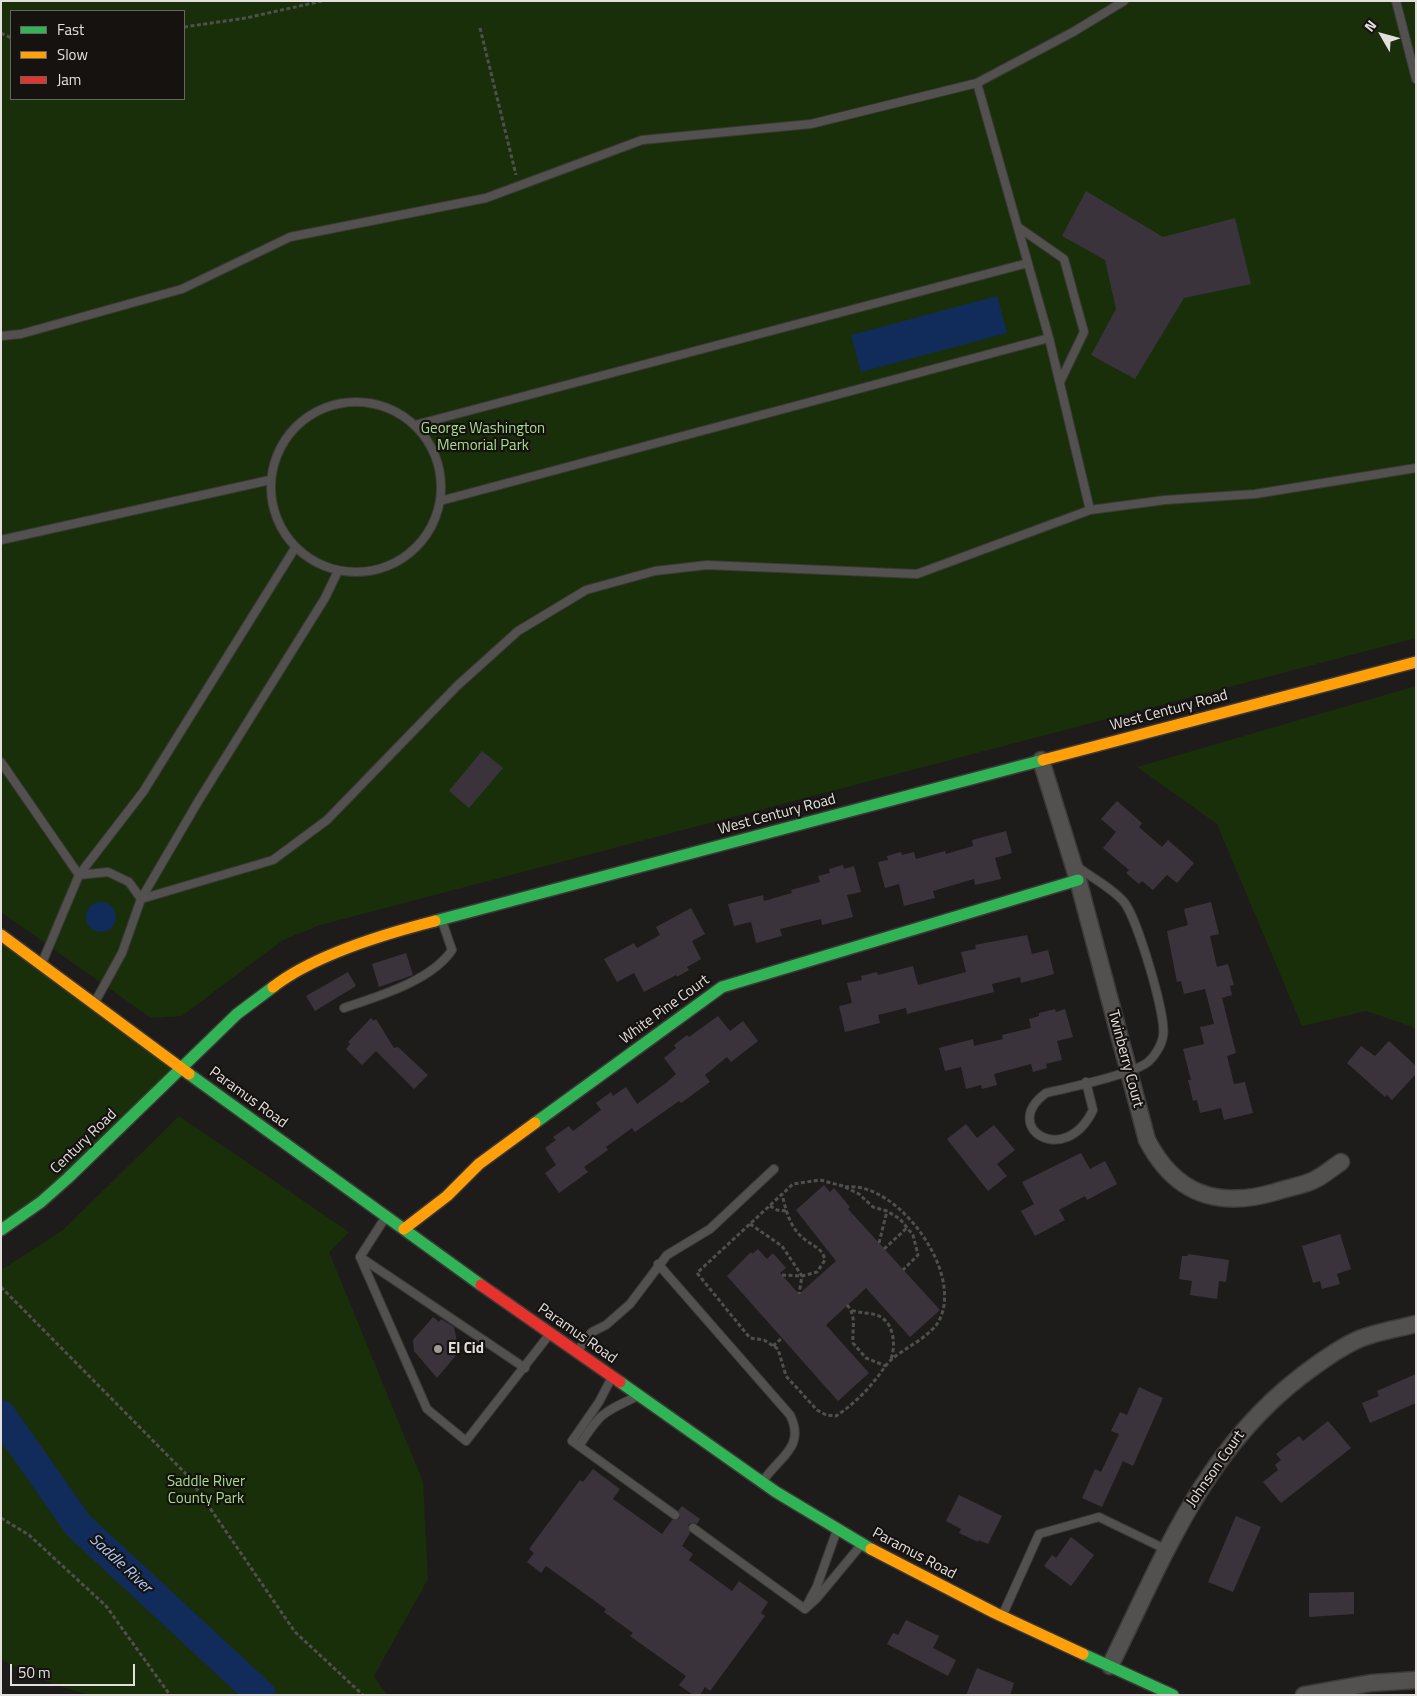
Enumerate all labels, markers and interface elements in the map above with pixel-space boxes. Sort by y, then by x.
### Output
legend [10,10,185,100]
north arrow [1357,10,1407,60]
text: N [1359,15,1381,36]
text: Fast [57,18,84,41]
text: Slow [57,43,88,66]
text: Jam [57,68,81,91]
park label: George Washington Memorial Park [421,420,545,455]
street label: West Century Road [1108,687,1230,735]
street label: West Century Road [716,791,838,839]
street label: White Pine Court [617,971,713,1049]
street label: Twinberry Court [1103,1008,1147,1110]
street label: Paramus Road [205,1064,291,1132]
street label: Century Road [47,1106,121,1178]
street label: Paramus Road [534,1300,620,1368]
place label: El Cid [448,1340,484,1358]
marker: El Cid [432,1343,444,1355]
street label: Johnson Court [1183,1427,1249,1511]
park label: Saddle River County Park [167,1473,245,1508]
street label: Paramus Road [869,1524,959,1584]
water label: Saddle River [85,1530,155,1598]
scale bar [12,1654,138,1686]
text: 50 m [18,1661,51,1684]

